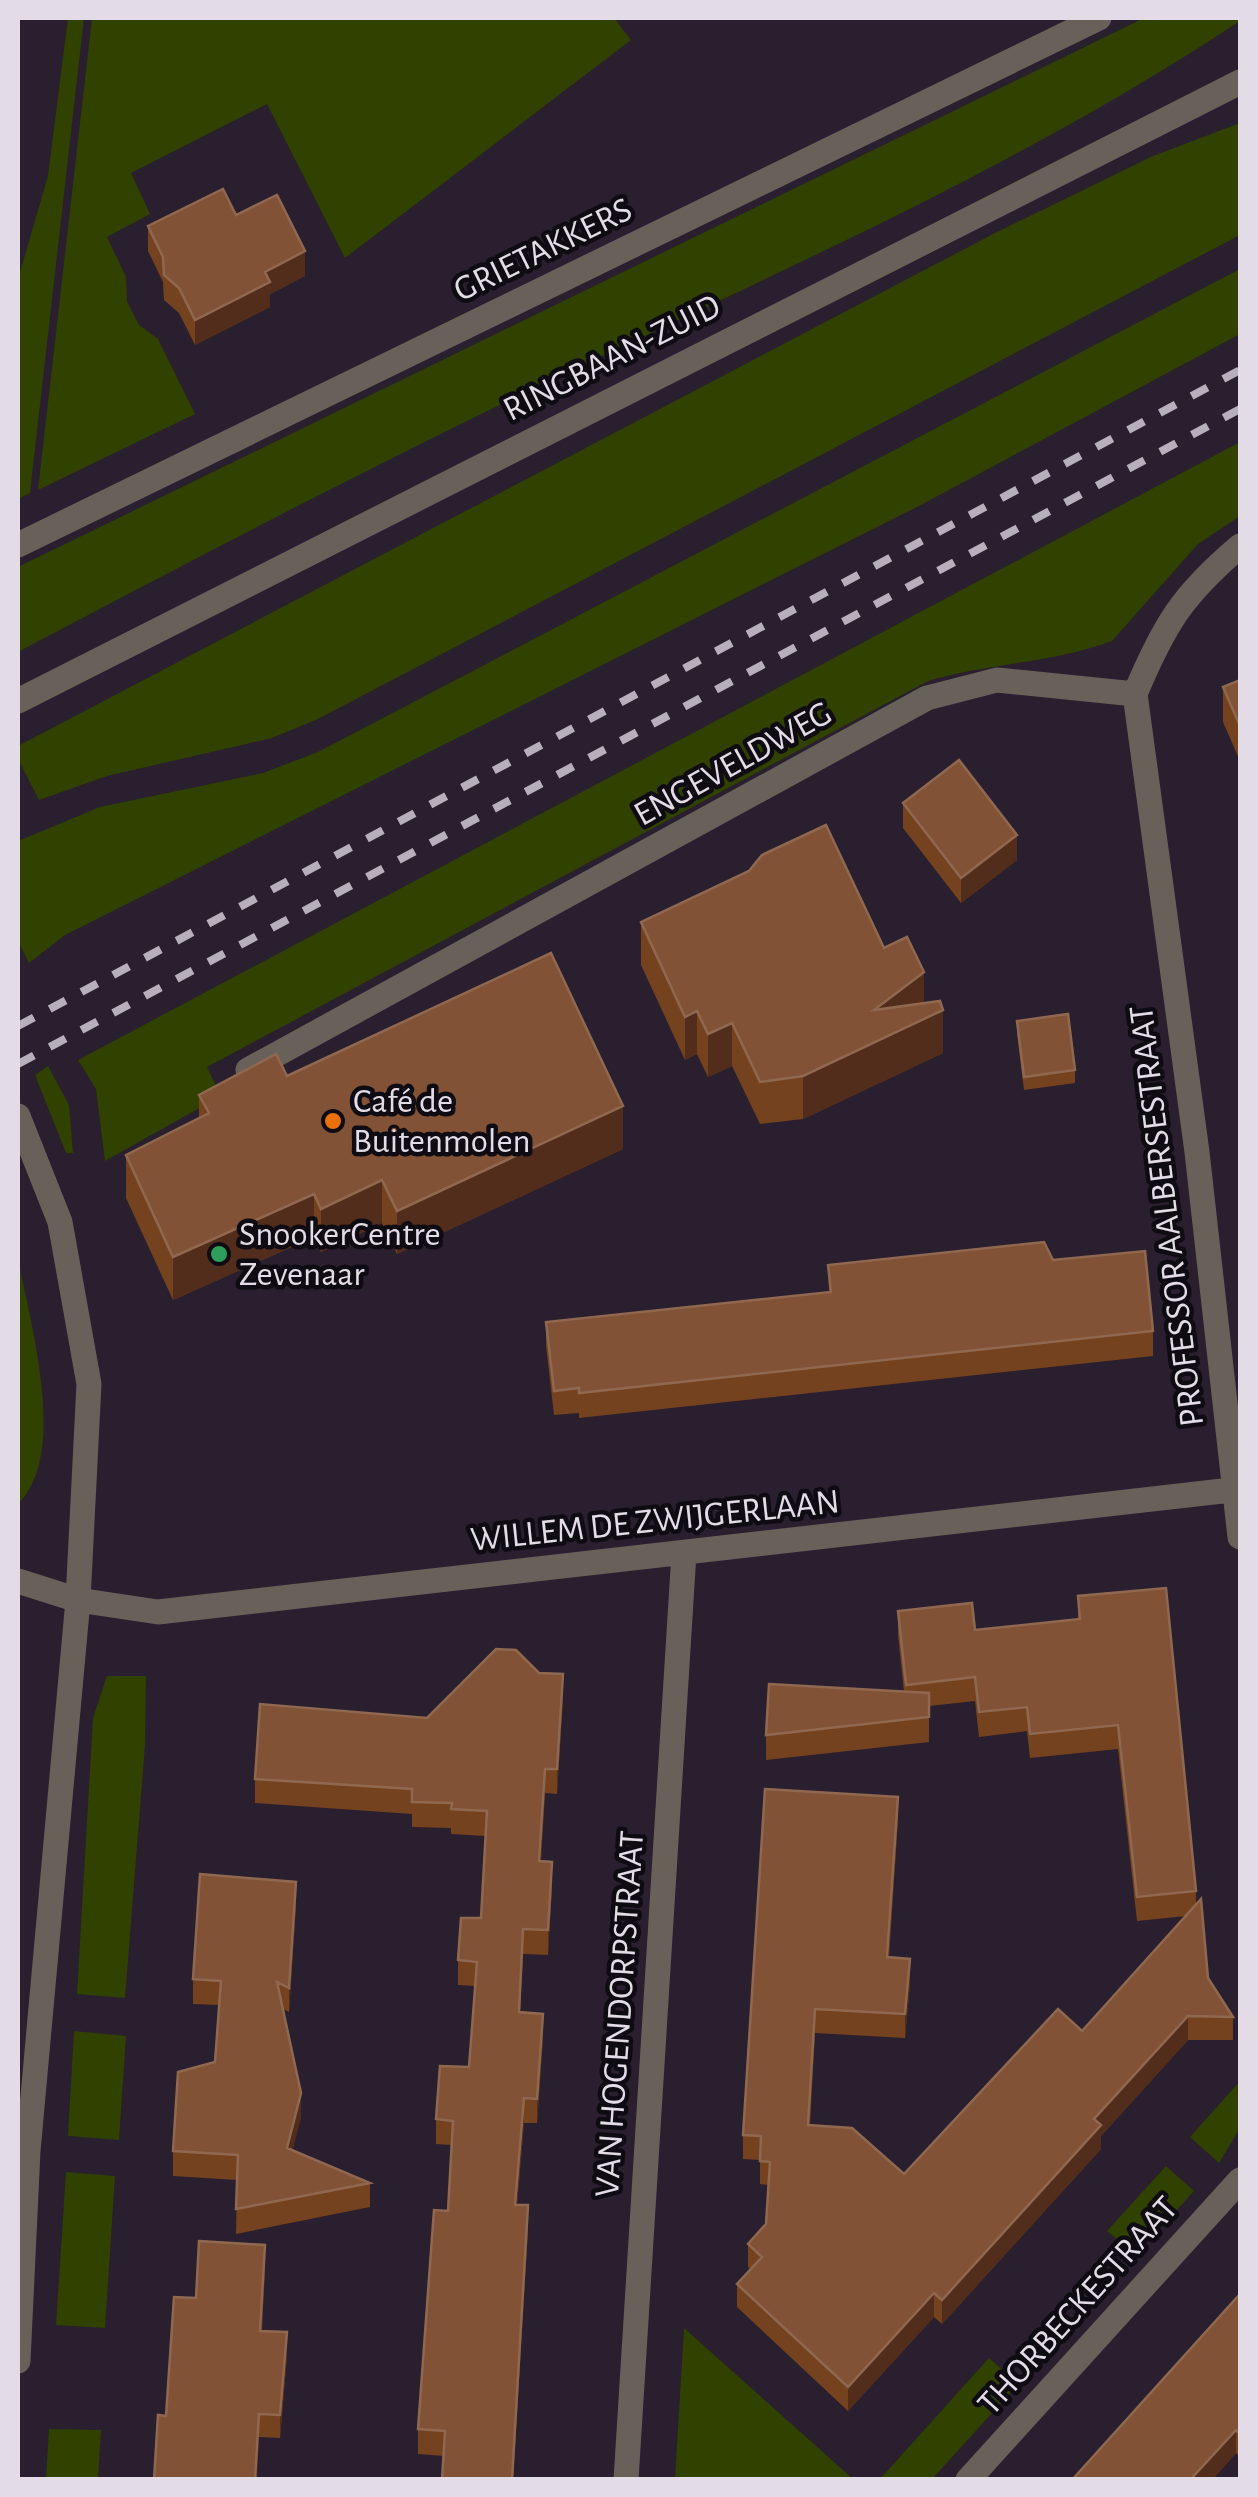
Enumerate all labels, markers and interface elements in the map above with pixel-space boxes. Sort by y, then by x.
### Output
street label: GRIETAKKERS [448,192,638,308]
street label: RINGBAAN-ZUID [498,288,726,428]
street label: ENGEVELDWEG [628,695,838,833]
street label: PROFESSOR AALBERSESTRAAT [1124,1004,1210,1428]
place label: Café de Buitenmolen [353,1084,531,1159]
marker: Café de Buitenmolen [322,1110,344,1132]
place label: SnookerCentre Zevenaar [239,1217,441,1292]
marker: SnookerCentre Zevenaar [208,1243,230,1265]
street label: WILLEM DE ZWIJGERLAAN [469,1484,841,1558]
street label: VAN HOGENDORPSTRAAT [590,1830,650,2198]
street label: THORBECKESTRAAT [971,2190,1185,2422]

